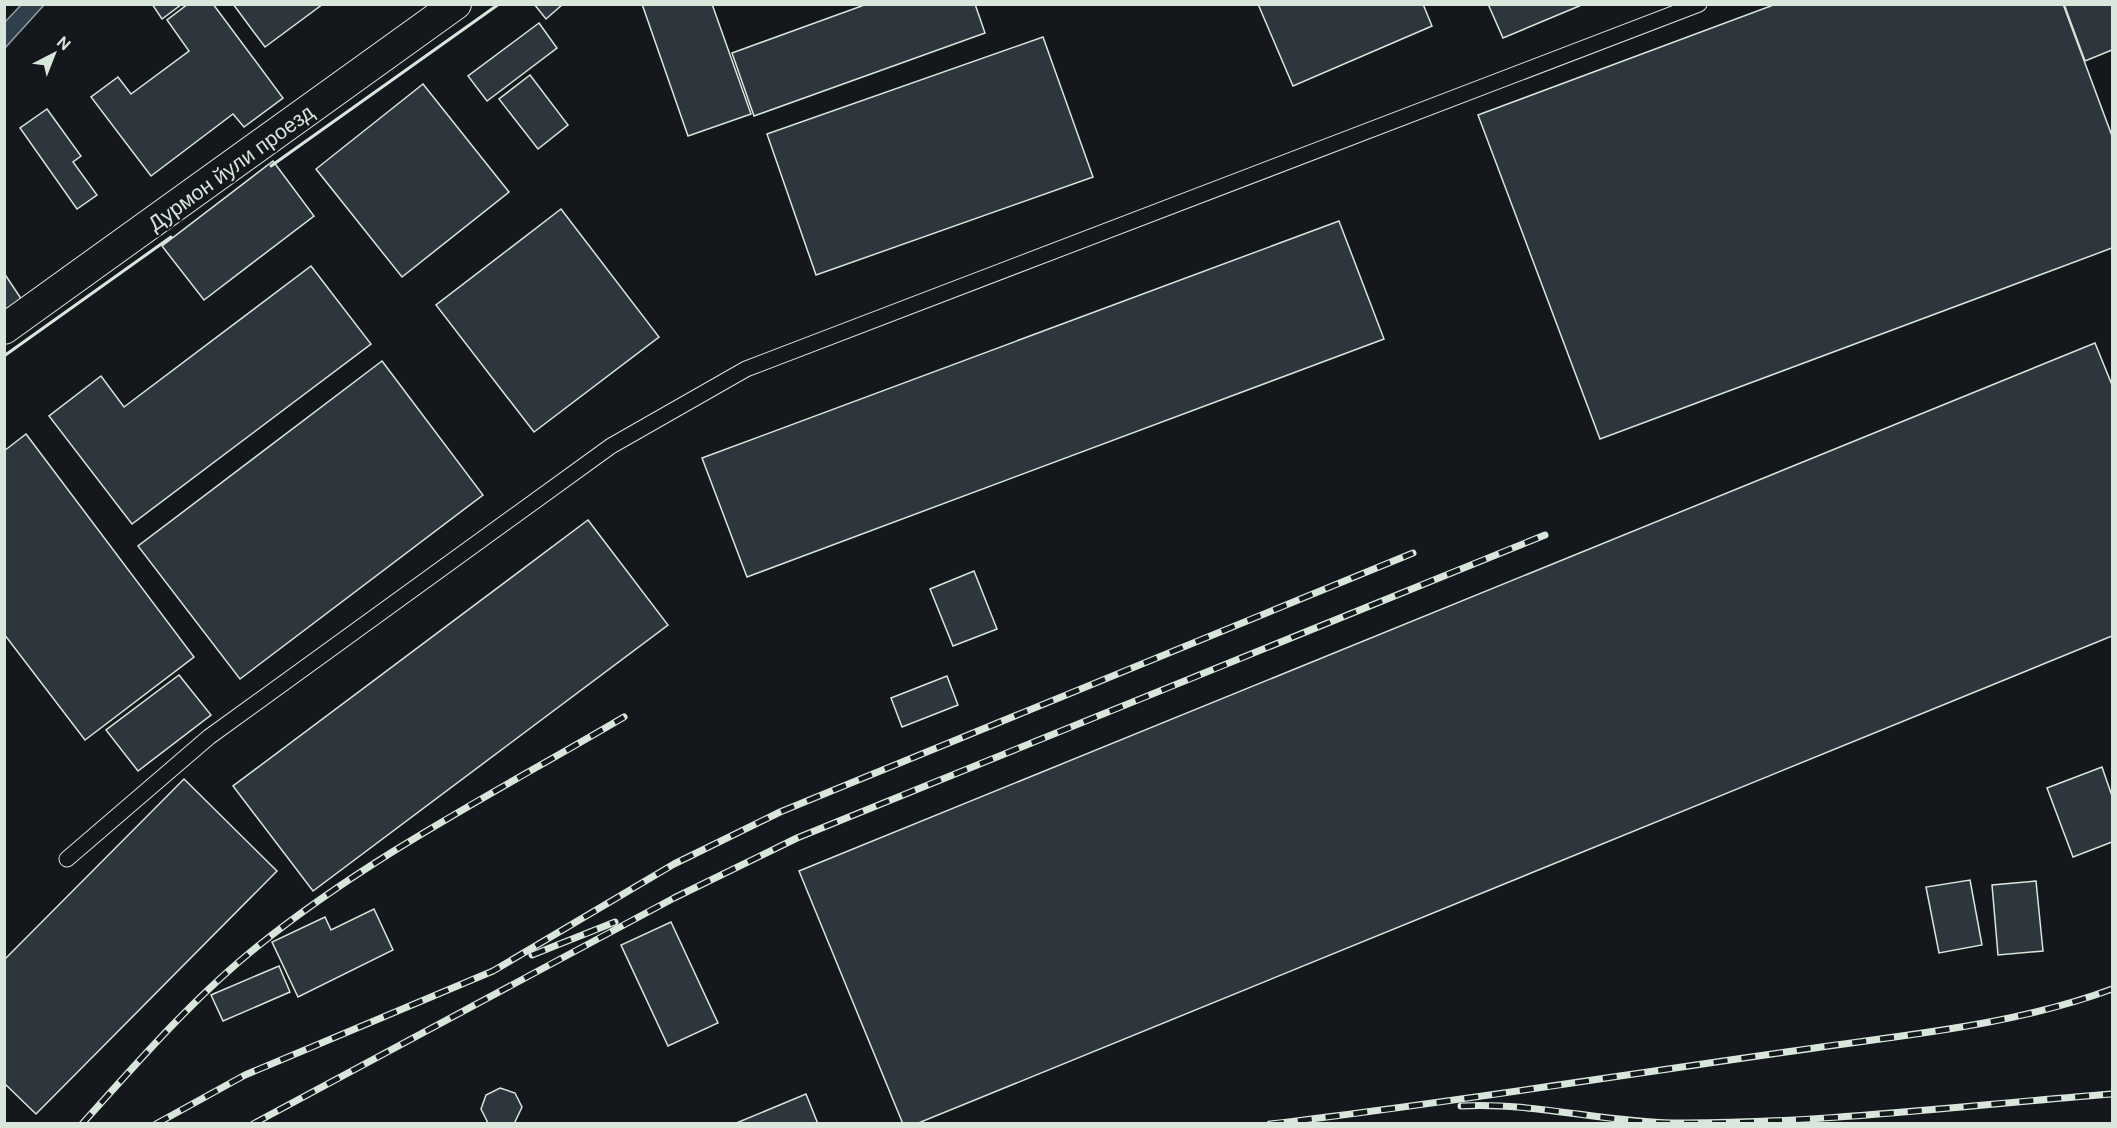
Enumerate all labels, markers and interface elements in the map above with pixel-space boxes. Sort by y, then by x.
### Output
north arrow [24,24,84,84]
text: N [52,32,75,55]
street label: Дурмон йули проезд [142,98,320,238]

